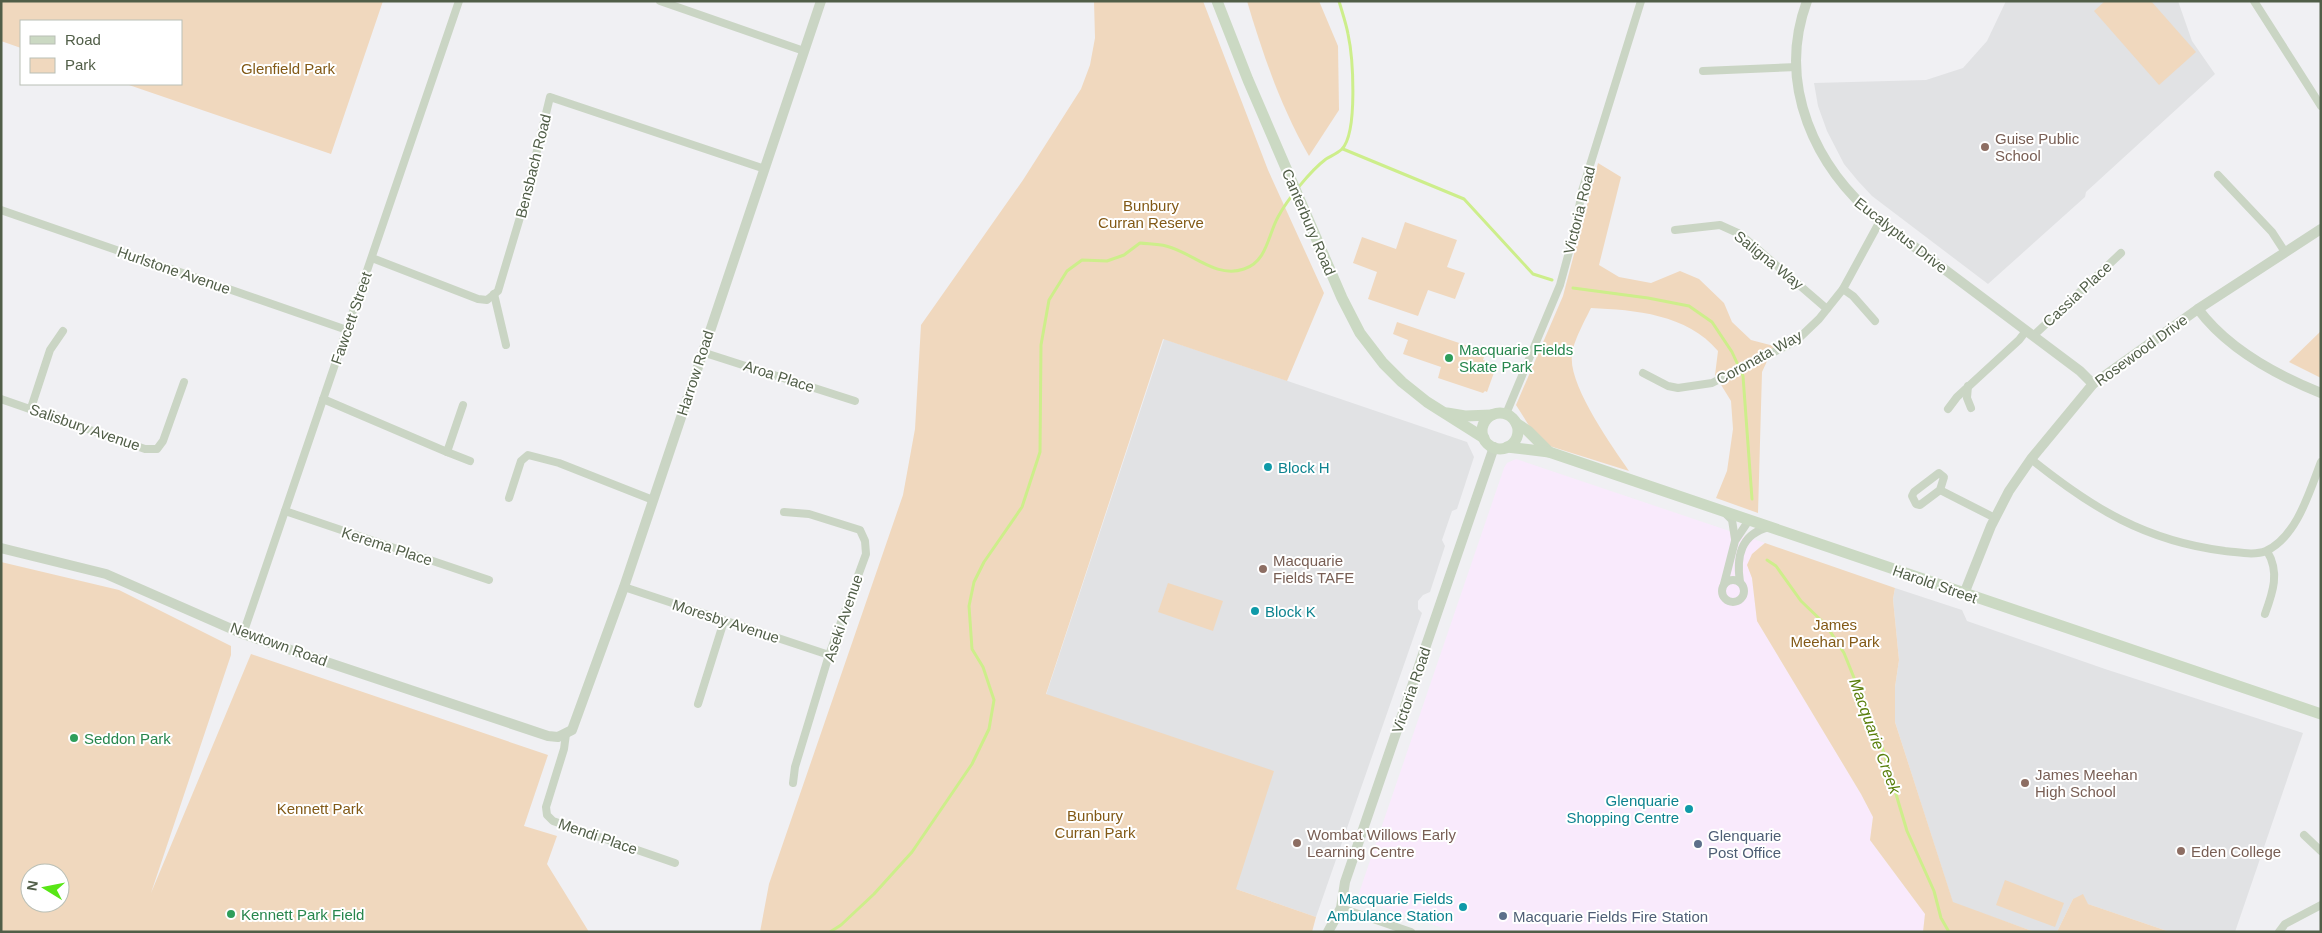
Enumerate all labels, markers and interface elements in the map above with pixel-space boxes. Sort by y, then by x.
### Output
legend [20,20,182,85]
text: Road [65,31,101,48]
text: Park [65,56,96,73]
park label: Glenfield Park [241,60,336,77]
street label: Bensbach Road [512,112,554,220]
place label: Guise Public School [1995,130,2080,164]
marker: Guise Public School [1979,141,1991,153]
street label: Victoria Road [1560,164,1598,256]
street label: Canterbury Road [1279,166,1339,278]
street label: Eucalyptus Drive [1851,194,1951,276]
park label: Bunbury Curran Reserve [1098,197,1204,231]
street label: Saligna Way [1731,227,1807,293]
street label: Hurlstone Avenue [115,243,233,297]
street label: Cassia Place [2039,258,2115,330]
street label: Fawcett Street [327,269,375,366]
street label: Rosewood Drive [2091,311,2191,389]
street label: Coronata Way [1713,326,1805,388]
street label: Harrow Road [673,328,717,418]
place label: Macquarie Fields Skate Park [1459,341,1573,375]
marker: Macquarie Fields Skate Park [1443,352,1455,364]
street label: Aroa Place [741,357,817,395]
street label: Salisbury Avenue [28,400,142,454]
place label: Block H [1278,459,1330,476]
marker: Block H [1262,461,1274,473]
street label: Kerema Place [340,523,434,569]
place label: Macquarie Fields TAFE [1273,552,1354,586]
street label: Harold Street [1890,562,1980,607]
marker: Macquarie Fields TAFE [1257,563,1269,575]
street label: Aseki Avenue [820,572,866,664]
street label: Moresby Avenue [670,596,782,646]
place label: Block K [1265,603,1316,620]
marker: Block K [1249,605,1261,617]
park label: James Meehan Park [1790,616,1880,650]
street label: Newtown Road [228,619,330,669]
street label: Victoria Road [1388,645,1434,735]
water label: Macquarie Creek [1846,676,1904,797]
place label: Seddon Park [84,730,171,747]
marker: Seddon Park [68,732,80,744]
place label: James Meehan High School [2035,766,2138,800]
marker: James Meehan High School [2019,777,2031,789]
place label: Glenquarie Shopping Centre [1566,792,1679,826]
park label: Kennett Park [277,800,364,817]
marker: Glenquarie Shopping Centre [1683,803,1695,815]
park label: Bunbury Curran Park [1055,807,1136,841]
street label: Mendi Place [556,815,640,857]
place label: Wombat Willows Early Learning Centre [1307,826,1456,860]
place label: Glenquarie Post Office [1708,827,1781,861]
marker: Wombat Willows Early Learning Centre [1291,837,1303,849]
marker: Glenquarie Post Office [1692,838,1704,850]
place label: Eden College [2191,843,2281,860]
marker: Eden College [2175,845,2187,857]
north arrow [20,863,70,913]
text: N [23,879,41,892]
place label: Macquarie Fields Ambulance Station [1327,890,1453,924]
marker: Macquarie Fields Ambulance Station [1457,901,1469,913]
place label: Kennett Park Field [241,906,364,923]
marker: Kennett Park Field [225,908,237,920]
place label: Macquarie Fields Fire Station [1513,908,1708,925]
marker: Macquarie Fields Fire Station [1497,910,1509,922]

